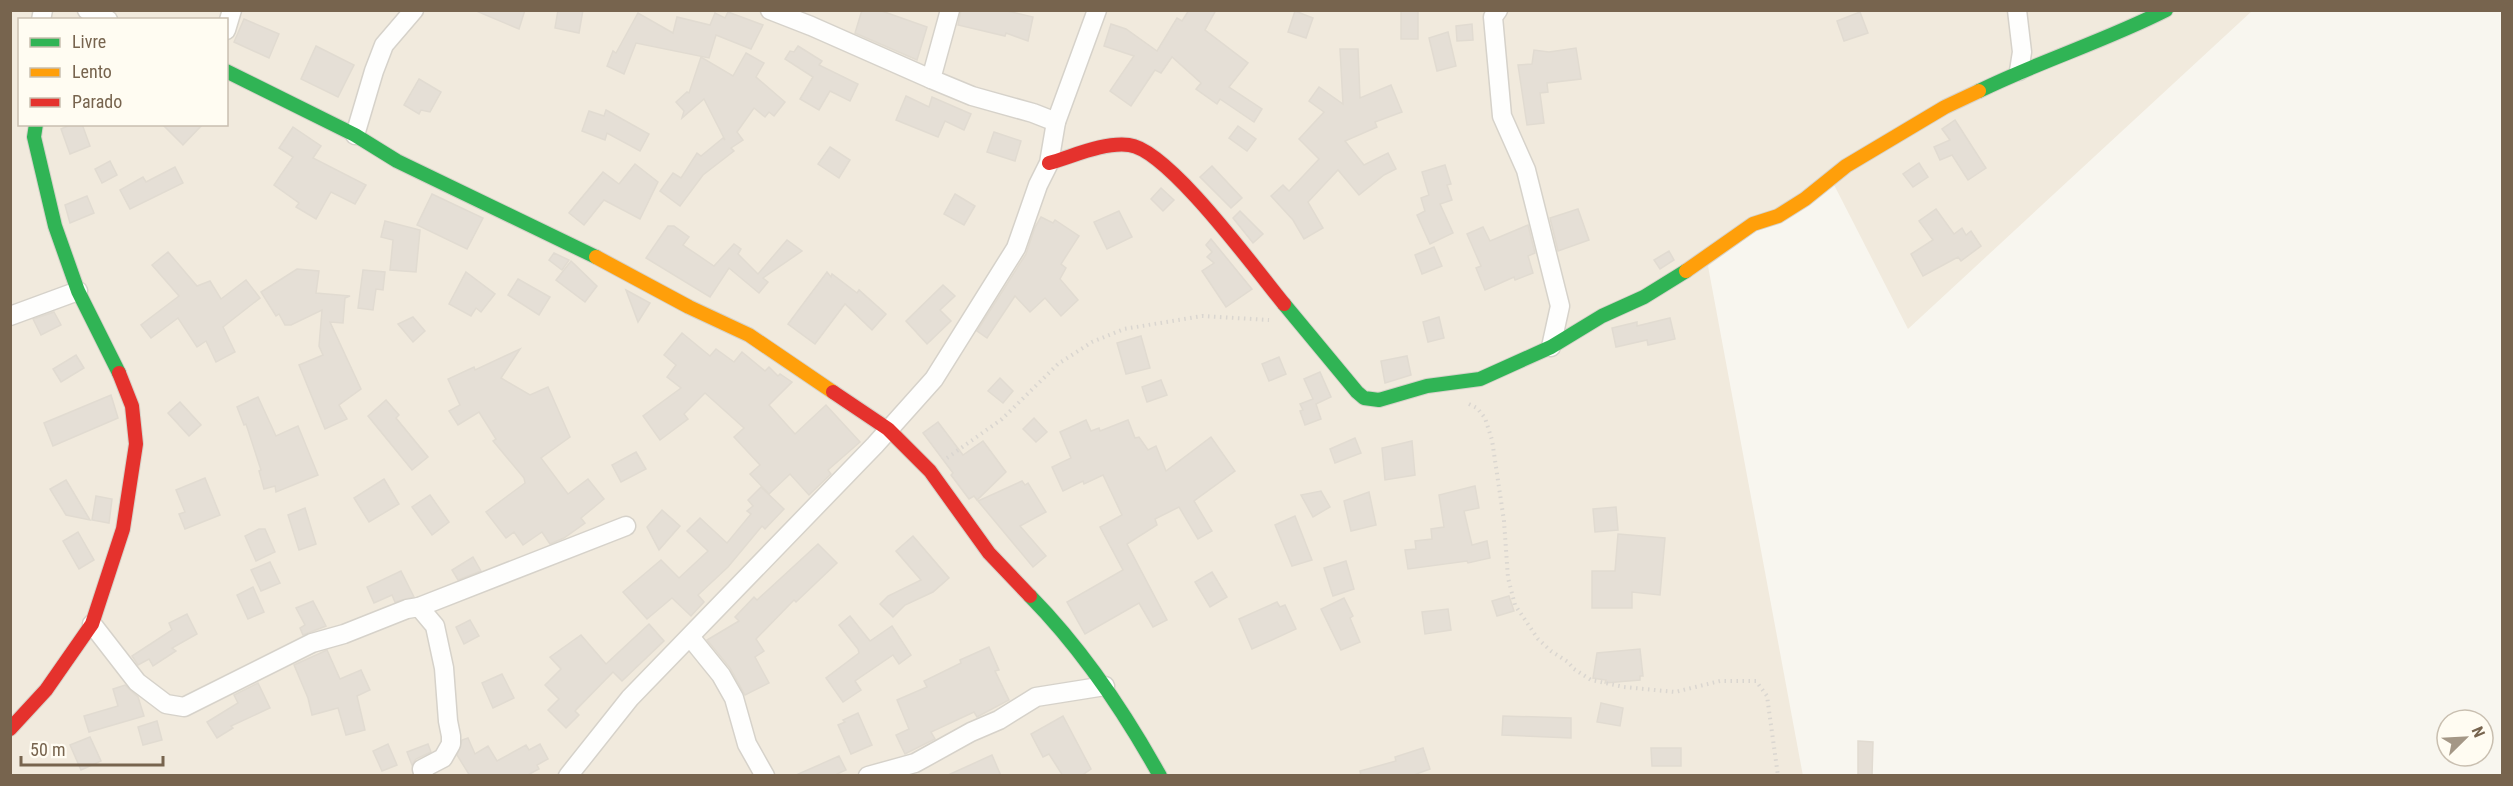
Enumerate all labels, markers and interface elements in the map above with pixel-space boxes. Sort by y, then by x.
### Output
legend [18,18,228,126]
text: Livre [72,31,106,52]
text: Lento [72,61,112,82]
text: Parado [72,91,122,112]
north arrow [2435,708,2495,768]
text: N [2468,724,2489,740]
scale bar [21,729,164,767]
text: 50 m [30,739,65,760]

